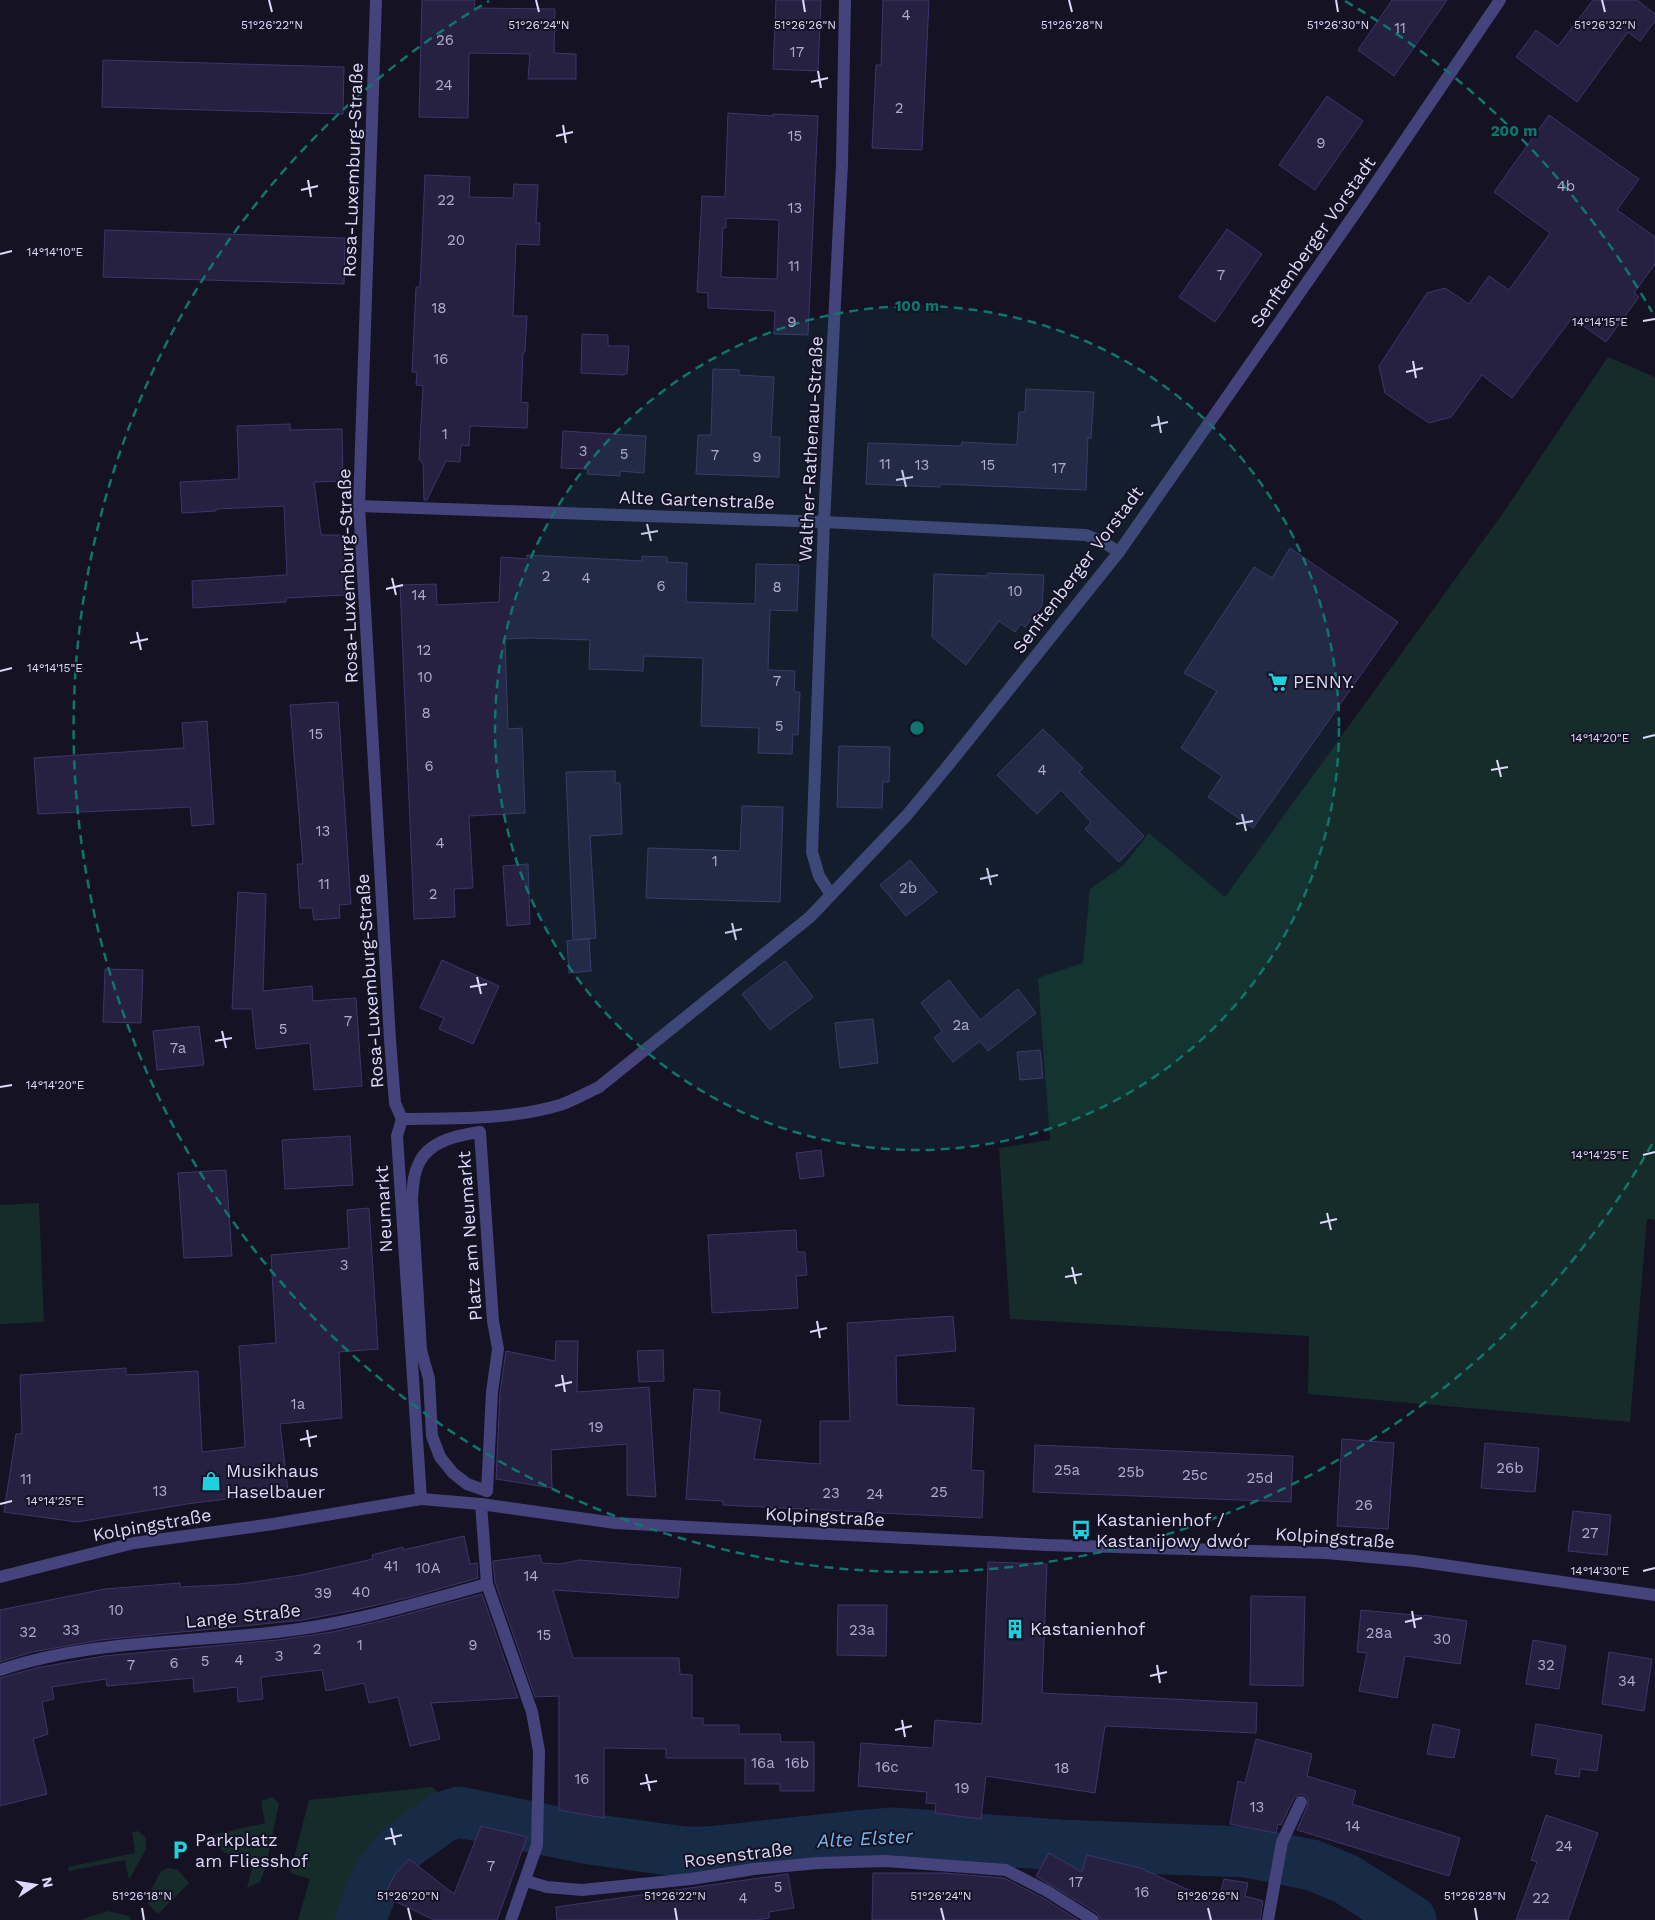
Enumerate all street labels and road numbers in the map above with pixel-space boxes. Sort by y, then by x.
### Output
street label: Rosa-Luxemburg-Straße [338,62,367,278]
street label: Senftenberger Vorstadt [1246,152,1380,331]
street label: Walther-Rathenau-Straße [794,336,827,562]
street label: Rosa-Luxemburg-Straße [333,468,362,684]
street label: Senftenberger Vorstadt [1008,482,1148,657]
street label: Alte Gartenstraße [619,486,775,513]
street label: Rosa-Luxemburg-Straße [352,873,387,1089]
street label: Platz am Neumarkt [453,1150,486,1322]
street label: Neumarkt [371,1165,396,1253]
street label: Kolpingstraße [765,1503,885,1530]
street label: Kolpingstraße [91,1504,213,1545]
street label: Kolpingstraße [1274,1523,1396,1552]
street label: Lange Straße [184,1599,302,1632]
street label: Rosenstraße [682,1837,793,1872]

